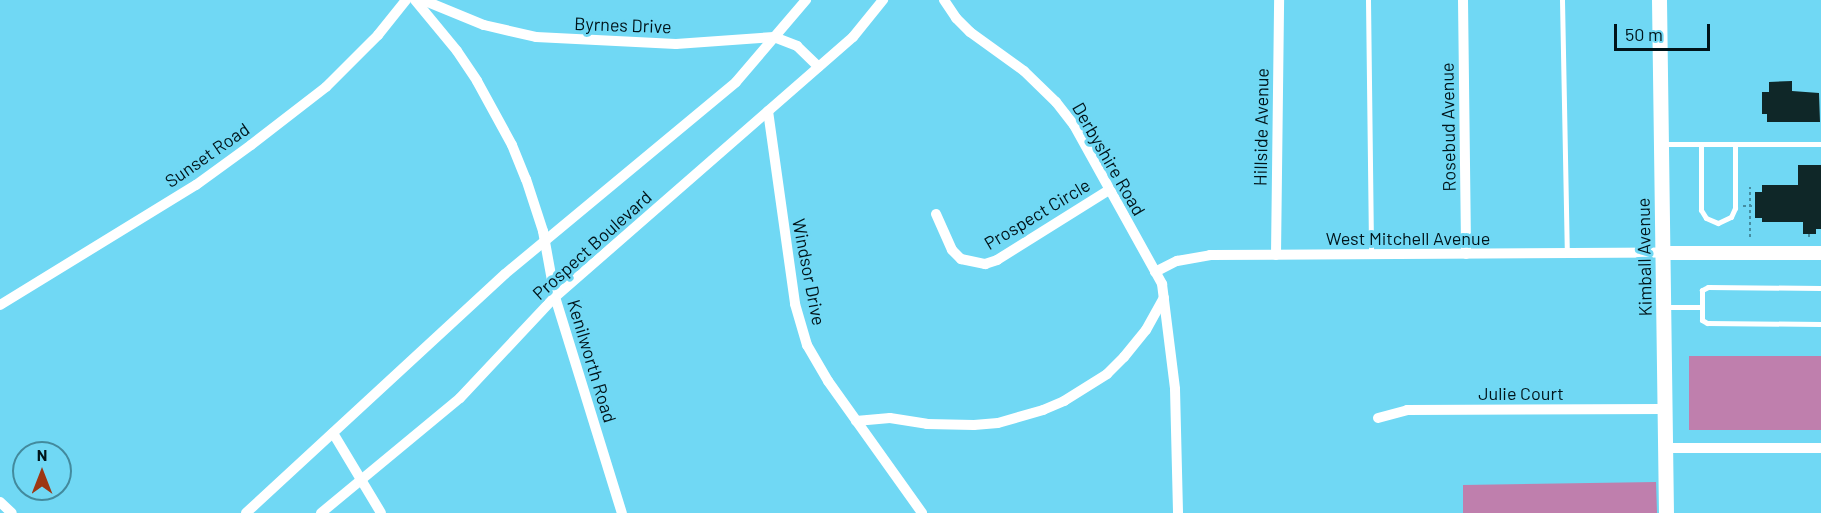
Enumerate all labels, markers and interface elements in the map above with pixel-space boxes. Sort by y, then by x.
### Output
scale bar [1617,12,1713,50]
street label: Byrnes Drive [574,13,672,37]
text: 50 m [1625,23,1663,45]
street label: Rosebud Avenue [1436,62,1460,192]
street label: Hillside Avenue [1249,68,1273,186]
street label: Derbyshire Road [1068,99,1150,219]
street label: Sunset Road [161,118,253,192]
street label: Prospect Circle [980,174,1094,254]
street label: Prospect Boulevard [528,186,656,304]
street label: Kimball Avenue [1632,198,1656,316]
street label: Windsor Drive [788,217,830,327]
street label: West Mitchell Avenue [1326,227,1490,249]
street label: Kenilworth Road [563,297,621,425]
street label: Julie Court [1478,382,1564,404]
north arrow [12,441,72,501]
text: N [37,445,47,464]

